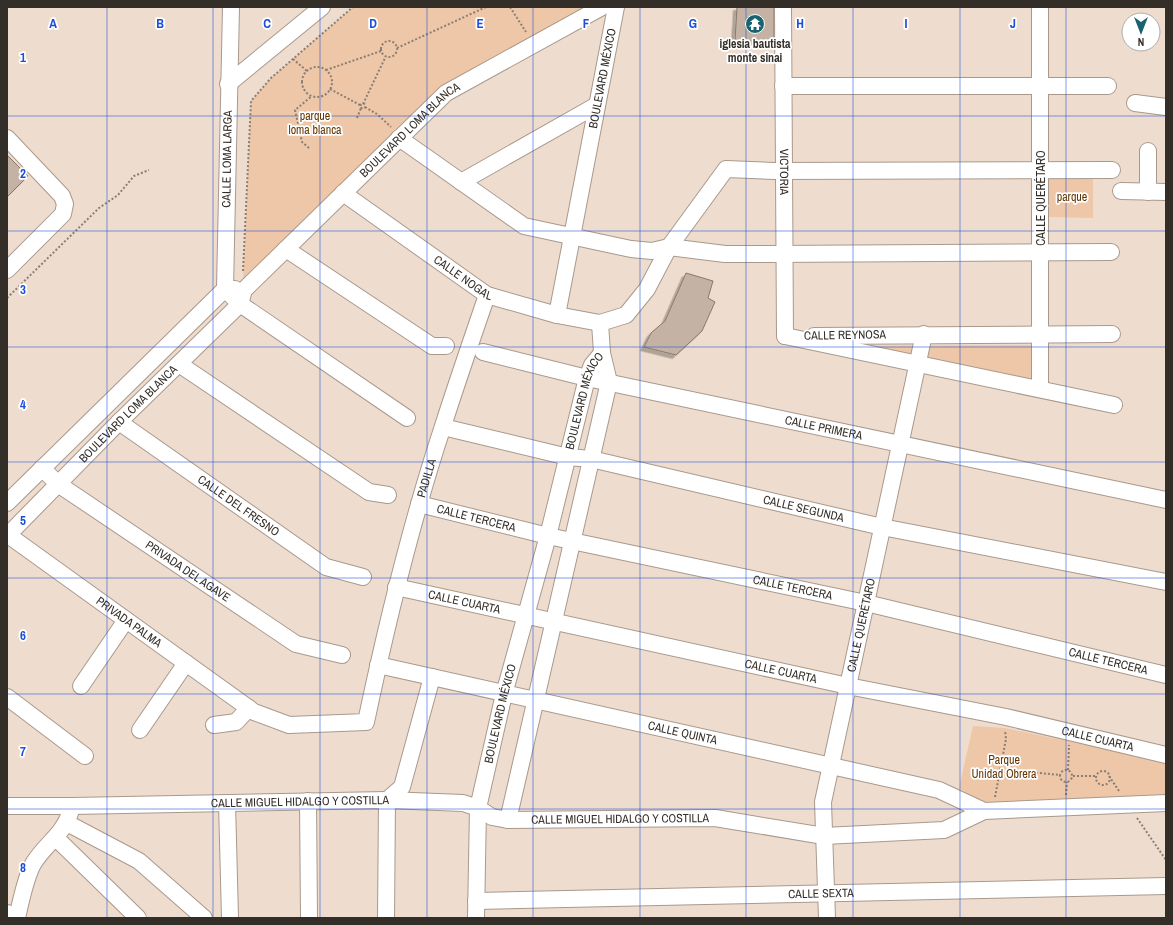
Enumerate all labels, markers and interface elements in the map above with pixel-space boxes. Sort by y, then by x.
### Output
north arrow [1121,12,1161,52]
temple icon: iglesia bautista monte sinai [744,13,766,35]
text: A [49,15,57,32]
text: B [156,15,164,32]
text: C [263,15,271,32]
text: D [369,15,377,32]
text: E [476,15,484,32]
text: F [583,15,590,32]
text: G [689,15,697,32]
text: H [796,15,804,32]
text: I [905,15,908,32]
text: J [1010,15,1016,32]
street label: BOULEVARD MÉXICO [585,27,620,130]
text: N [1138,35,1144,49]
place label: iglesia bautista monte sinai [719,36,791,66]
text: 1 [20,49,26,66]
street label: BOULEVARD LOMA BLANCA [356,79,463,181]
park label: parque loma blanca [288,108,342,138]
street label: CALLE LOMA LARGA [218,110,236,208]
street label: VICTORIA [776,149,792,196]
street label: CALLE QUERÉTARO [1033,150,1049,246]
text: 2 [20,165,26,182]
park label: parque [1057,189,1087,205]
street label: CALLE NOGAL [430,252,494,304]
text: 3 [20,281,26,298]
street label: CALLE REYNOSA [804,326,887,344]
street label: BOULEVARD MÉXICO [562,349,607,451]
street label: BOULEVARD LOMA BLANCA [75,361,181,466]
text: 4 [20,396,26,413]
street label: CALLE PRIMERA [783,412,864,444]
street label: PADILLA [413,456,440,499]
street label: CALLE DEL FRESNO [194,472,283,540]
street label: CALLE SEGUNDA [762,491,846,526]
street label: CALLE TERCERA [435,501,518,536]
text: 5 [20,512,26,529]
street label: PRIVADA DEL AGAVE [142,537,233,606]
street label: CALLE TERCERA [751,571,834,604]
street label: CALLE QUERÉTARO [843,576,879,674]
street label: CALLE CUARTA [427,586,502,618]
street label: PRIVADA PALMA [93,593,165,651]
text: 6 [20,627,26,644]
street label: CALLE TERCERA [1067,644,1150,678]
street label: CALLE CUARTA [743,656,819,687]
street label: BOULEVARD MÉXICO [480,662,520,765]
street label: CALLE QUINTA [646,717,719,748]
street label: CALLE CUARTA [1060,722,1136,755]
text: 7 [20,743,26,760]
park label: Parque Unidad Obrera [971,752,1037,782]
street label: CALLE MIGUEL HIDALGO Y COSTILLA [211,792,389,811]
street label: CALLE MIGUEL HIDALGO Y COSTILLA [531,810,710,828]
text: 8 [20,859,26,876]
street label: CALLE SEXTA [788,885,854,902]

